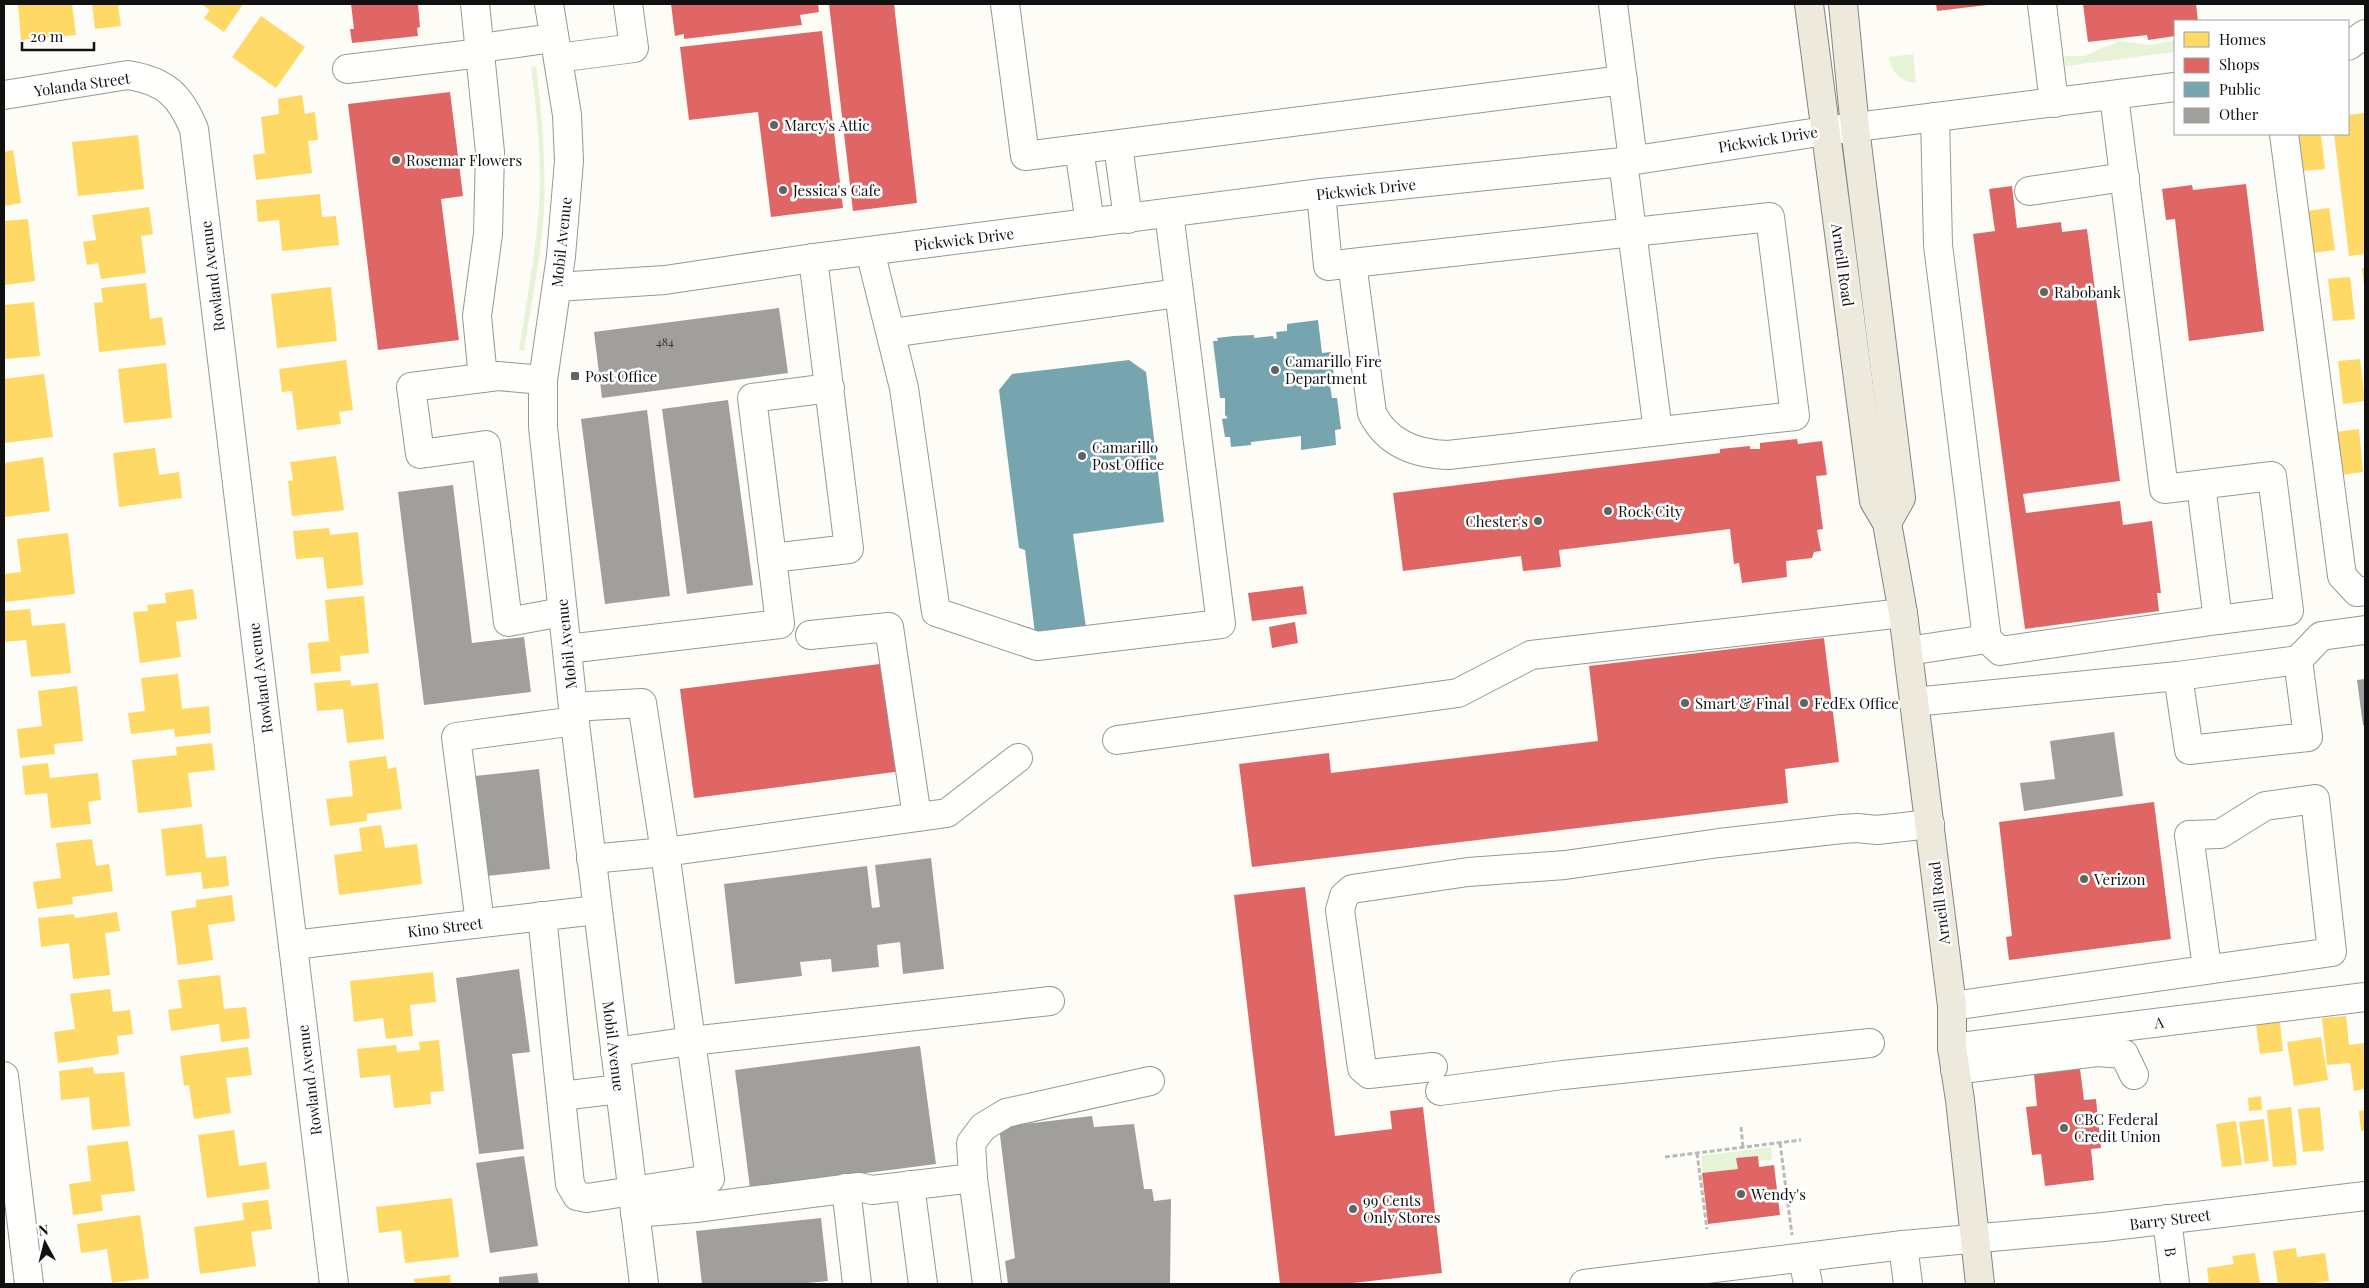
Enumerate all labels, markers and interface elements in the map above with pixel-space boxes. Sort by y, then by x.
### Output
scale bar [22,20,95,52]
legend [2174,20,2349,135]
text: 20 m [30,26,64,46]
text: Homes [2219,29,2266,49]
text: Shops [2219,54,2260,74]
street label: Yolanda Street [32,67,132,101]
text: Public [2219,79,2261,99]
text: Other [2219,104,2259,124]
place label: Marcy's Attic [784,115,870,135]
marker: Marcy's Attic [768,119,780,131]
street label: Pickwick Drive [1717,121,1819,157]
place label: Rosemar Flowers [406,150,522,170]
marker: Rosemar Flowers [390,154,402,166]
street label: Pickwick Drive [1315,174,1417,204]
place label: Jessica's Cafe [792,180,881,200]
marker: Jessica's Cafe [777,184,789,196]
street label: Mobil Avenue [546,196,576,288]
street label: Rowland Avenue [195,220,229,332]
street label: Arneill Road [1827,221,1859,308]
street label: Pickwick Drive [913,223,1015,255]
place label: Rabobank [2054,282,2122,302]
marker: Rabobank [2038,286,2050,298]
house number: 484 [656,333,674,349]
place label: Camarillo Fire Department [1285,351,1382,388]
marker: Camarillo Fire Department [1269,364,1281,376]
place label: Post Office [585,366,657,386]
marker: Post Office [569,370,581,382]
place label: Camarillo Post Office [1092,437,1164,474]
marker: Camarillo Post Office [1076,450,1088,462]
place label: Rock City [1618,501,1683,521]
marker: Rock City [1602,505,1614,517]
place label: Chester's [1465,511,1528,531]
marker: Chester's [1532,515,1544,527]
street label: Mobil Avenue [551,598,581,690]
street label: Rowland Avenue [243,622,277,734]
place label: Smart & Final [1695,693,1789,713]
place label: FedEx Office [1814,693,1899,713]
marker: Smart & Final [1679,697,1691,709]
marker: FedEx Office [1798,697,1810,709]
street label: Arneill Road [1924,860,1954,947]
place label: Verizon [2093,869,2146,889]
marker: Verizon [2078,873,2090,885]
street label: Kino Street [406,912,484,942]
street label: Mobil Avenue [599,1000,629,1092]
street label: A [2152,1011,2165,1033]
street label: Rowland Avenue [292,1024,326,1136]
place label: CBC Federal Credit Union [2074,1109,2161,1146]
marker: CBC Federal Credit Union [2058,1122,2070,1134]
place label: Wendy's [1750,1184,1806,1204]
marker: Wendy's [1735,1188,1747,1200]
place label: 99 Cents Only Stores [1363,1190,1441,1227]
marker: 99 Cents Only Stores [1347,1203,1359,1215]
street label: Barry Street [2128,1204,2212,1234]
north arrow [20,1218,70,1268]
text: N [37,1220,50,1240]
street label: B [2161,1246,2181,1258]

